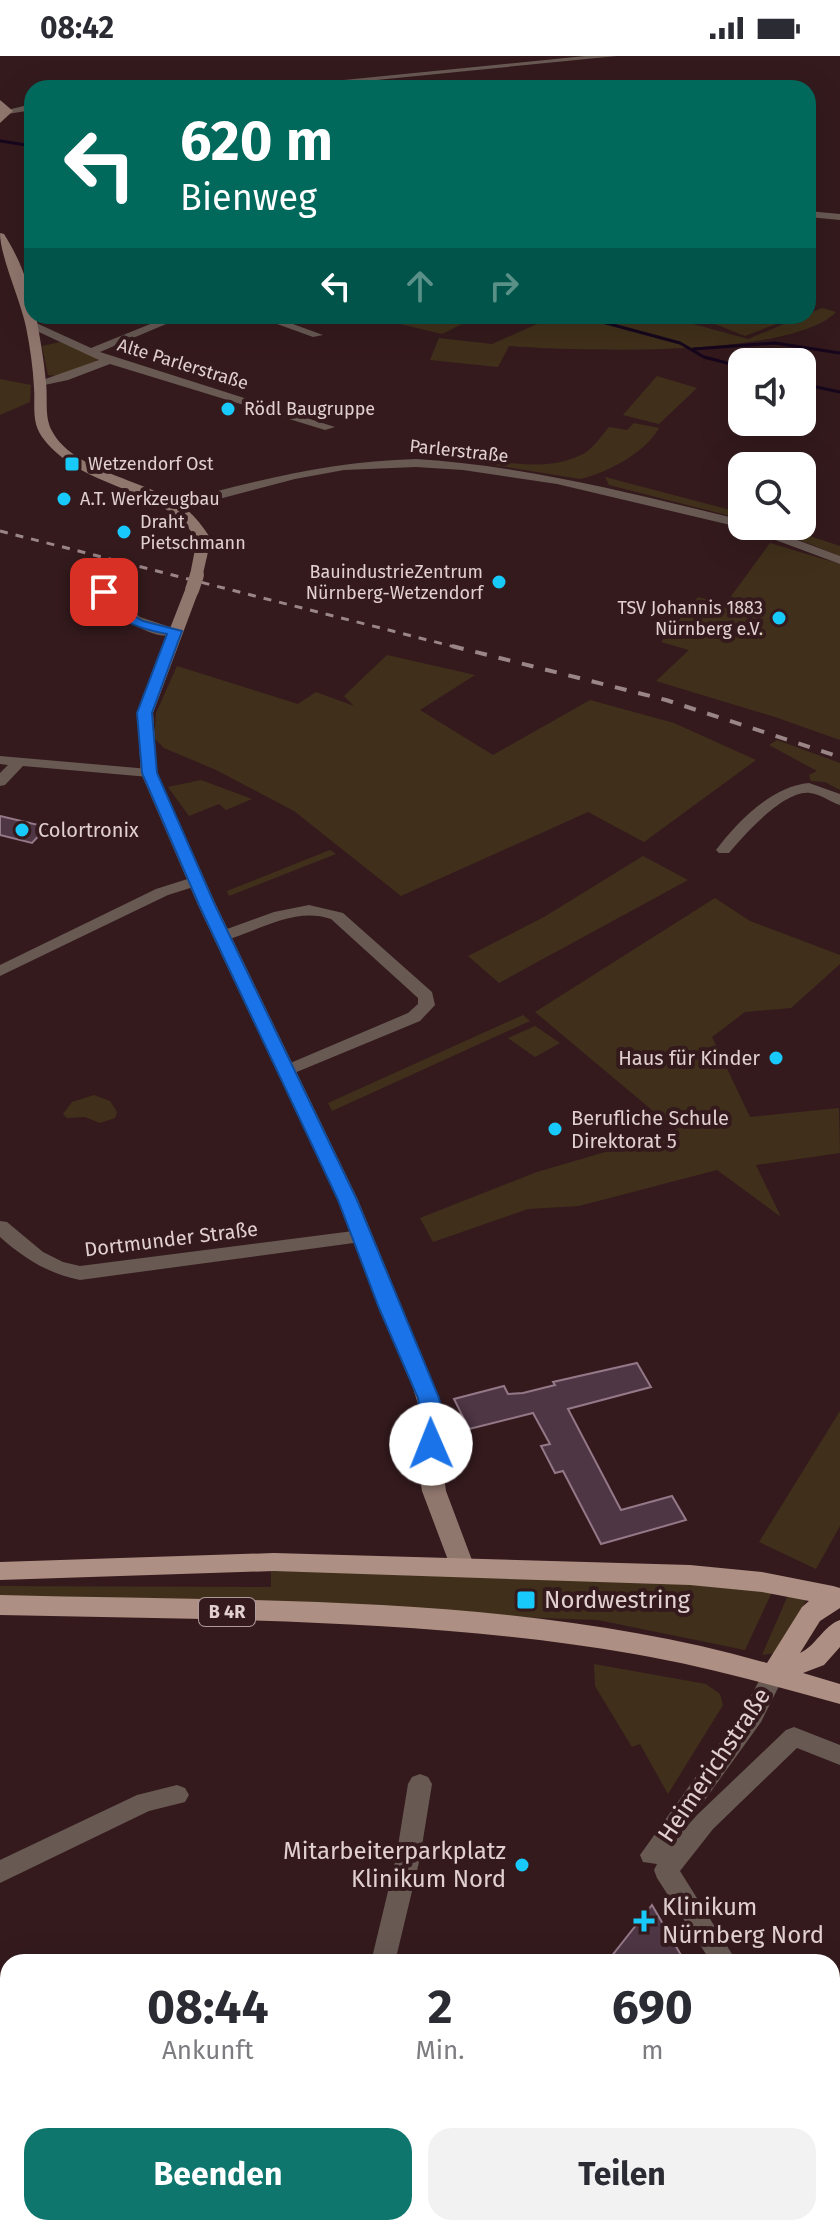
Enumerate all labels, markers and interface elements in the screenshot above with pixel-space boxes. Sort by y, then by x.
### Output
text: 08:42 [40,10,114,46]
text: 620 m [180,108,333,175]
icon: left [48,112,152,216]
text: Bienweg [180,176,317,220]
icon: left [314,264,358,308]
icon: ahead [398,264,442,308]
icon: right [482,264,526,308]
street label: Alte Parlerstraße [115,334,251,394]
map controls [728,348,816,540]
button: sound [728,348,816,436]
place label: Rödl Baugruppe [244,398,375,420]
marker: Rödl Baugruppe [219,400,237,418]
street label: Parlerstraße [408,435,510,467]
button: search [728,452,816,540]
place label: Wetzendorf Ost [88,453,214,475]
marker: Wetzendorf Ost [63,455,81,473]
place label: A.T. Werkzeugbau [80,488,220,510]
marker: A.T. Werkzeugbau [55,490,73,508]
place label: Draht Pietschmann [140,511,246,554]
marker: Draht Pietschmann [115,523,133,541]
pin [70,558,138,626]
place label: BauindustrieZentrum Nürnberg-Wetzendorf [306,561,485,604]
icon: arrive [82,570,126,614]
marker: BauindustrieZentrum Nürnberg-Wetzendorf [490,573,508,591]
place label: TSV Johannis 1883 Nürnberg e.V. [618,597,763,640]
marker: TSV Johannis 1883 Nürnberg e.V. [770,609,788,627]
place label: Colortronix [38,818,139,842]
marker: Colortronix [13,821,31,839]
place label: Haus für Kinder [618,1046,760,1070]
marker: Haus für Kinder [767,1049,785,1067]
place label: Berufliche Schule Direktorat 5 [571,1106,729,1153]
marker: Berufliche Schule Direktorat 5 [546,1120,564,1138]
street label: Dortmunder Straße [83,1216,259,1262]
position arrow [389,1402,473,1486]
place label: Nordwestring [544,1586,691,1614]
marker: Nordwestring [515,1589,537,1611]
road number: B 4R [199,1598,255,1626]
street label: Heimerichstraße [652,1683,776,1847]
place label: Mitarbeiterparkplatz Klinikum Nord [283,1837,506,1893]
marker: Mitarbeiterparkplatz Klinikum Nord [513,1856,531,1874]
place label: Klinikum Nürnberg Nord [662,1893,824,1949]
marker: Klinikum Nürnberg Nord [633,1910,655,1932]
text: 08:44 [147,1978,269,2036]
text: 2 [428,1978,453,2036]
text: 690 [612,1978,693,2036]
text: Ankunft [162,2035,254,2066]
text: Min. [416,2035,465,2066]
text: m [641,2035,663,2066]
button: Beenden [24,2128,412,2220]
button: Teilen [428,2128,816,2220]

